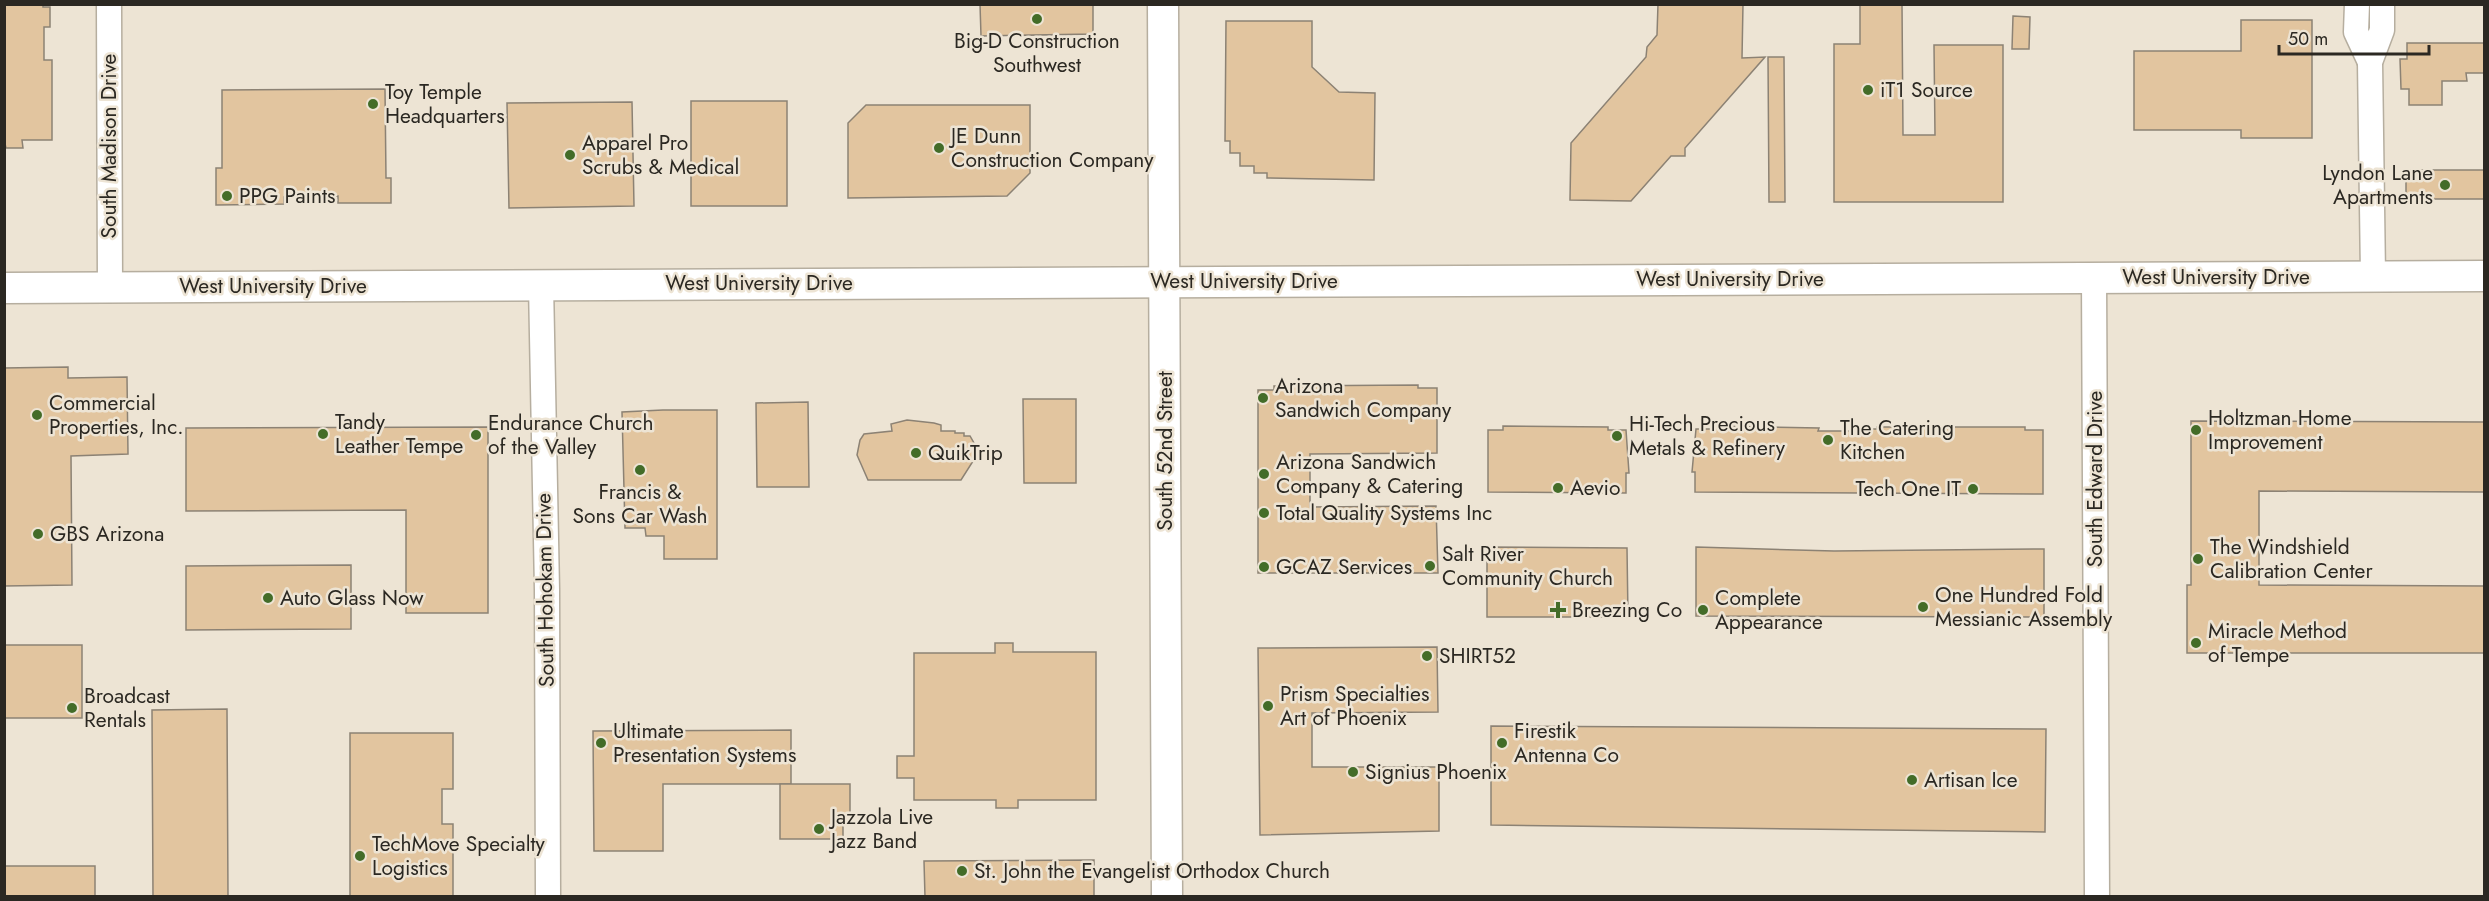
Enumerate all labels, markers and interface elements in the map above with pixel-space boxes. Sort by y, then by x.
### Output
marker: Big-D Construction Southwest [1030,12,1044,26]
scale bar [2279,18,2429,56]
place label: Big-D Construction Southwest [954,26,1120,80]
text: 50 m [2288,26,2328,52]
street label: South Madison Drive [94,53,124,238]
place label: iT1 Source [1880,75,1973,105]
place label: Toy Temple Headquarters [385,77,505,131]
marker: iT1 Source [1861,83,1875,97]
marker: Toy Temple Headquarters [366,97,380,111]
place label: JE Dunn Construction Company [948,121,1154,175]
place label: Apparel Pro Scrubs & Medical [582,128,739,182]
marker: JE Dunn Construction Company [932,141,946,155]
marker: Apparel Pro Scrubs & Medical [563,148,577,162]
place label: Lyndon Lane Apartments [2322,158,2433,212]
marker: Lyndon Lane Apartments [2438,178,2452,192]
place label: PPG Paints [239,181,336,211]
marker: PPG Paints [220,189,234,203]
street label: West University Drive [2122,262,2310,292]
street label: West University Drive [1636,264,1824,294]
street label: West University Drive [1150,266,1338,296]
street label: West University Drive [665,268,853,298]
street label: West University Drive [179,271,367,301]
street label: South 52nd Street [1150,371,1180,531]
place label: Arizona Sandwich Company [1275,371,1452,425]
place label: Commercial Properties, Inc. [49,388,183,442]
marker: Arizona Sandwich Company [1256,391,1270,405]
street label: South Edward Drive [2080,391,2110,567]
place label: Holtzman Home Improvement [2208,403,2352,457]
place label: Tandy Leather Tempe [335,407,464,461]
marker: Commercial Properties, Inc. [30,408,44,422]
place label: Endurance Church of the Valley [488,408,653,462]
place label: Hi-Tech Precious Metals & Refinery [1629,409,1786,463]
place label: The Catering Kitchen [1840,413,1954,467]
marker: Holtzman Home Improvement [2189,423,2203,437]
marker: Tandy Leather Tempe [316,427,330,441]
marker: Endurance Church of the Valley [469,428,483,442]
marker: Hi-Tech Precious Metals & Refinery [1610,429,1624,443]
marker: The Catering Kitchen [1821,433,1835,447]
place label: QuikTrip [928,438,1003,468]
marker: QuikTrip [909,446,923,460]
place label: Arizona Sandwich Company & Catering [1276,447,1463,501]
marker: Francis & Sons Car Wash [633,463,647,477]
marker: Arizona Sandwich Company & Catering [1257,467,1271,481]
place label: Aevio [1570,473,1621,503]
place label: Tech One IT [1856,474,1961,504]
place label: Francis & Sons Car Wash [572,477,708,531]
marker: Aevio [1551,481,1565,495]
marker: Tech One IT [1966,482,1980,496]
street label: South Hohokam Drive [528,493,562,687]
place label: Total Quality Systems Inc [1276,498,1492,528]
marker: Total Quality Systems Inc [1257,506,1271,520]
place label: GBS Arizona [50,519,164,549]
marker: GBS Arizona [31,527,45,541]
place label: The Windshield Calibration Center [2210,532,2373,586]
place label: Salt River Community Church [1442,539,1613,593]
place label: GCAZ Services [1276,552,1412,582]
marker: The Windshield Calibration Center [2191,552,2205,566]
marker: Salt River Community Church [1423,559,1437,573]
marker: GCAZ Services [1257,560,1271,574]
place label: One Hundred Fold Messianic Assembly [1935,580,2113,634]
place label: Auto Glass Now [280,583,424,613]
place label: Complete Appearance [1715,583,1823,637]
marker: Auto Glass Now [261,591,275,605]
place label: Breezing Co [1572,595,1682,625]
marker: One Hundred Fold Messianic Assembly [1916,600,1930,614]
marker: Breezing Co [1549,601,1567,619]
marker: Complete Appearance [1696,603,1710,617]
place label: Miracle Method of Tempe [2208,616,2347,670]
marker: Miracle Method of Tempe [2189,636,2203,650]
place label: SHIRT52 [1439,641,1516,671]
marker: SHIRT52 [1420,649,1434,663]
place label: Prism Specialties Art of Phoenix [1280,679,1429,733]
place label: Broadcast Rentals [84,681,170,735]
marker: Prism Specialties Art of Phoenix [1261,699,1275,713]
marker: Broadcast Rentals [65,701,79,715]
place label: Ultimate Presentation Systems [613,716,796,770]
place label: Firestik Antenna Co [1514,716,1619,770]
marker: Ultimate Presentation Systems [594,736,608,750]
marker: Firestik Antenna Co [1495,736,1509,750]
place label: Signius Phoenix [1365,757,1507,787]
marker: Signius Phoenix [1346,765,1360,779]
place label: Artisan Ice [1924,765,2018,795]
marker: Artisan Ice [1905,773,1919,787]
place label: Jazzola Live Jazz Band [828,802,933,856]
marker: Jazzola Live Jazz Band [812,822,826,836]
place label: TechMove Specialty Logistics [372,829,546,883]
marker: TechMove Specialty Logistics [353,849,367,863]
place label: St. John the Evangelist Orthodox Church [974,856,1330,886]
marker: St. John the Evangelist Orthodox Church [955,864,969,878]

